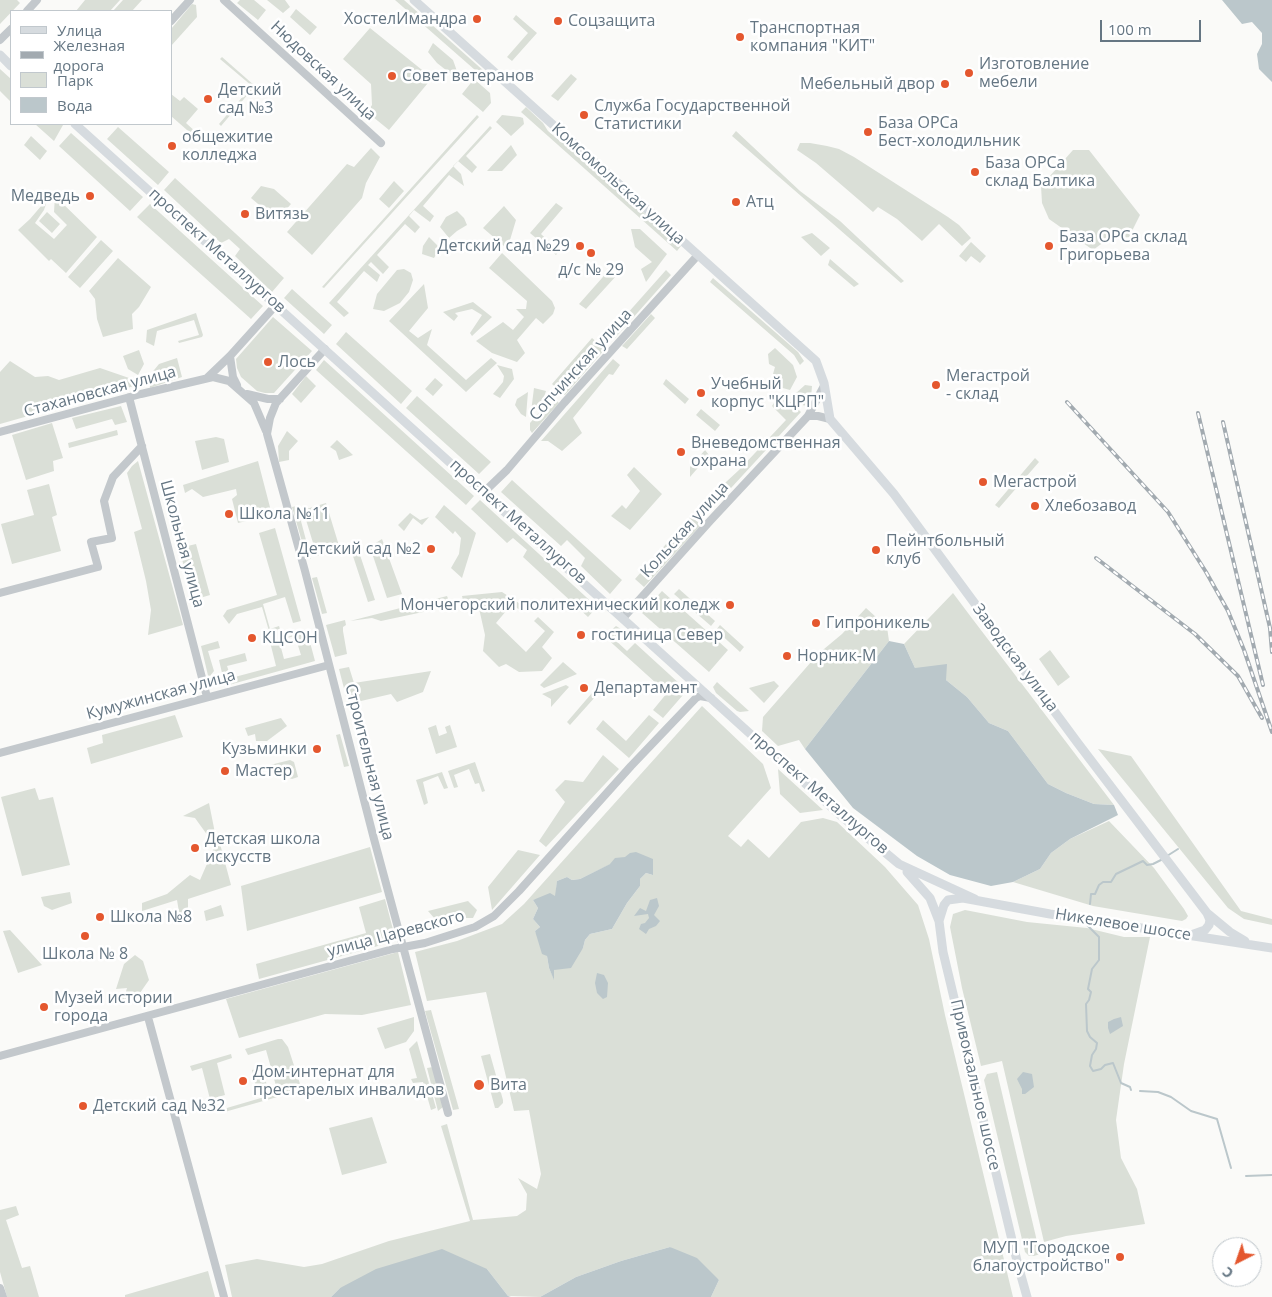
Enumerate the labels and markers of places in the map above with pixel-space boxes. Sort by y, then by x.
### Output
place label: ХостелИмандра [344,9,467,29]
place label: Соцзащита [568,11,655,31]
marker: ХостелИмандра [471,13,483,25]
marker: Соцзащита [552,15,564,27]
place label: Транспортная компания "КИТ" [750,18,875,56]
marker: Транспортная компания "КИТ" [734,31,746,43]
place label: Изготовление мебели [979,54,1089,92]
place label: Совет ветеранов [402,66,534,86]
marker: Изготовление мебели [963,67,975,79]
marker: Совет ветеранов [386,70,398,82]
place label: Мебельный двор [800,74,935,94]
marker: Мебельный двор [939,78,951,90]
place label: Детский сад №3 [218,80,282,118]
marker: Детский сад №3 [202,93,214,105]
place label: Служба Государственной Статистики [594,96,790,134]
marker: Служба Государственной Статистики [578,109,590,121]
place label: База ОРСа Бест-холодильник [878,113,1020,151]
marker: База ОРСа Бест-холодильник [862,126,874,138]
place label: общежитие колледжа [182,127,273,165]
marker: общежитие колледжа [166,140,178,152]
place label: База ОРСа склад Балтика [985,153,1095,191]
marker: База ОРСа склад Балтика [969,166,981,178]
place label: Медведь [11,186,80,206]
marker: Медведь [84,190,96,202]
place label: Атц [746,192,774,212]
marker: Атц [730,196,742,208]
place label: Витязь [255,204,309,224]
marker: Витязь [239,208,251,220]
place label: База ОРСа склад Григорьева [1059,227,1187,265]
place label: Детский сад №29 [438,236,570,256]
marker: Детский сад №29 [574,240,586,252]
marker: База ОРСа склад Григорьева [1043,240,1055,252]
marker: д/с № 29 [585,247,597,259]
place label: д/с № 29 [558,260,624,280]
place label: Лось [278,352,316,372]
marker: Лось [262,356,274,368]
place label: Мегастрой - склад [946,366,1030,404]
place label: Учебный корпус "КЦРП" [711,374,824,412]
marker: Мегастрой - склад [930,379,942,391]
marker: Учебный корпус "КЦРП" [695,387,707,399]
place label: Вневедомственная охрана [691,433,841,471]
marker: Вневедомственная охрана [675,446,687,458]
place label: Мегастрой [993,472,1077,492]
marker: Мегастрой [977,476,989,488]
place label: Хлебозавод [1045,496,1136,516]
marker: Хлебозавод [1029,500,1041,512]
place label: Школа №11 [239,504,330,524]
marker: Школа №11 [223,508,235,520]
place label: Пейнтбольный клуб [886,531,1005,569]
place label: Детский сад №2 [298,539,421,559]
marker: Детский сад №2 [425,543,437,555]
marker: Пейнтбольный клуб [870,544,882,556]
place label: Мончегорский политехнический коледж [400,595,720,615]
marker: Мончегорский политехнический коледж [724,599,736,611]
place label: Гипроникель [826,613,930,633]
marker: Гипроникель [810,617,822,629]
place label: гостиница Север [591,625,723,645]
place label: КЦСОН [262,628,318,648]
marker: гостиница Север [575,629,587,641]
marker: КЦСОН [246,632,258,644]
place label: Норник-М [797,646,876,666]
marker: Норник-М [781,650,793,662]
place label: Департамент [594,678,697,698]
marker: Департамент [578,682,590,694]
place label: Кузьминки [222,739,307,759]
marker: Кузьминки [311,743,323,755]
place label: Мастер [235,761,292,781]
marker: Мастер [219,765,231,777]
place label: Детская школа искусств [205,829,320,867]
marker: Детская школа искусств [189,842,201,854]
place label: Школа №8 [110,907,192,927]
marker: Школа №8 [94,911,106,923]
marker: Школа № 8 [79,930,91,942]
place label: Школа № 8 [42,944,128,964]
place label: Музей истории города [54,988,173,1026]
marker: Музей истории города [38,1001,50,1013]
place label: Дом-интернат для престарелых инвалидов [253,1062,444,1100]
marker: Дом-интернат для престарелых инвалидов [237,1075,249,1087]
place label: Вита [490,1075,527,1095]
marker: Вита [472,1078,486,1092]
place label: Детский сад №32 [93,1096,225,1116]
marker: Детский сад №32 [77,1100,89,1112]
place label: МУП "Городское благоустройство" [973,1238,1110,1276]
marker: МУП "Городское благоустройство" [1114,1251,1126,1263]

